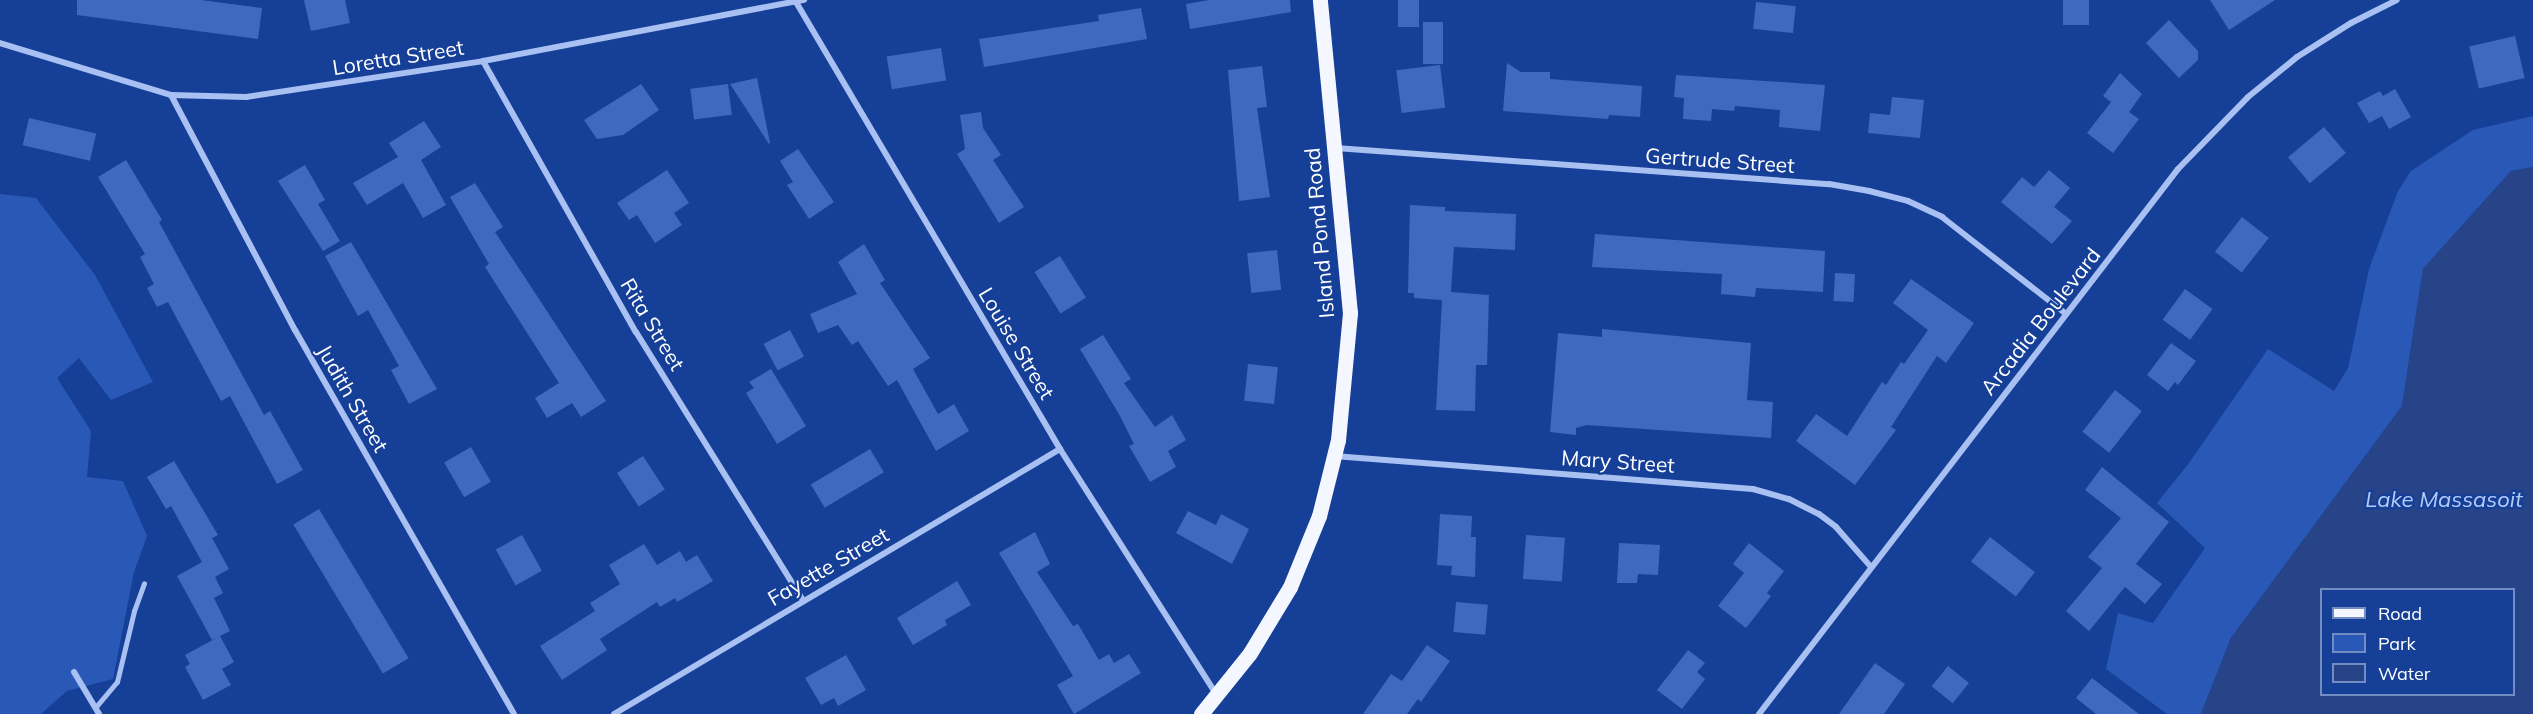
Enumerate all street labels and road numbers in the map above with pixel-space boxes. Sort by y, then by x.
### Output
street label: Loretta Street [330,34,466,80]
street label: Gertrude Street [1644,142,1796,178]
street label: Island Pond Road [1299,147,1339,319]
street label: Arcadia Boulevard [1975,242,2105,400]
street label: Rita Street [616,273,690,375]
street label: Louise Street [974,283,1060,403]
street label: Judith Street [312,340,394,456]
street label: Mary Street [1560,444,1676,478]
street label: Fayette Street [763,521,893,611]

